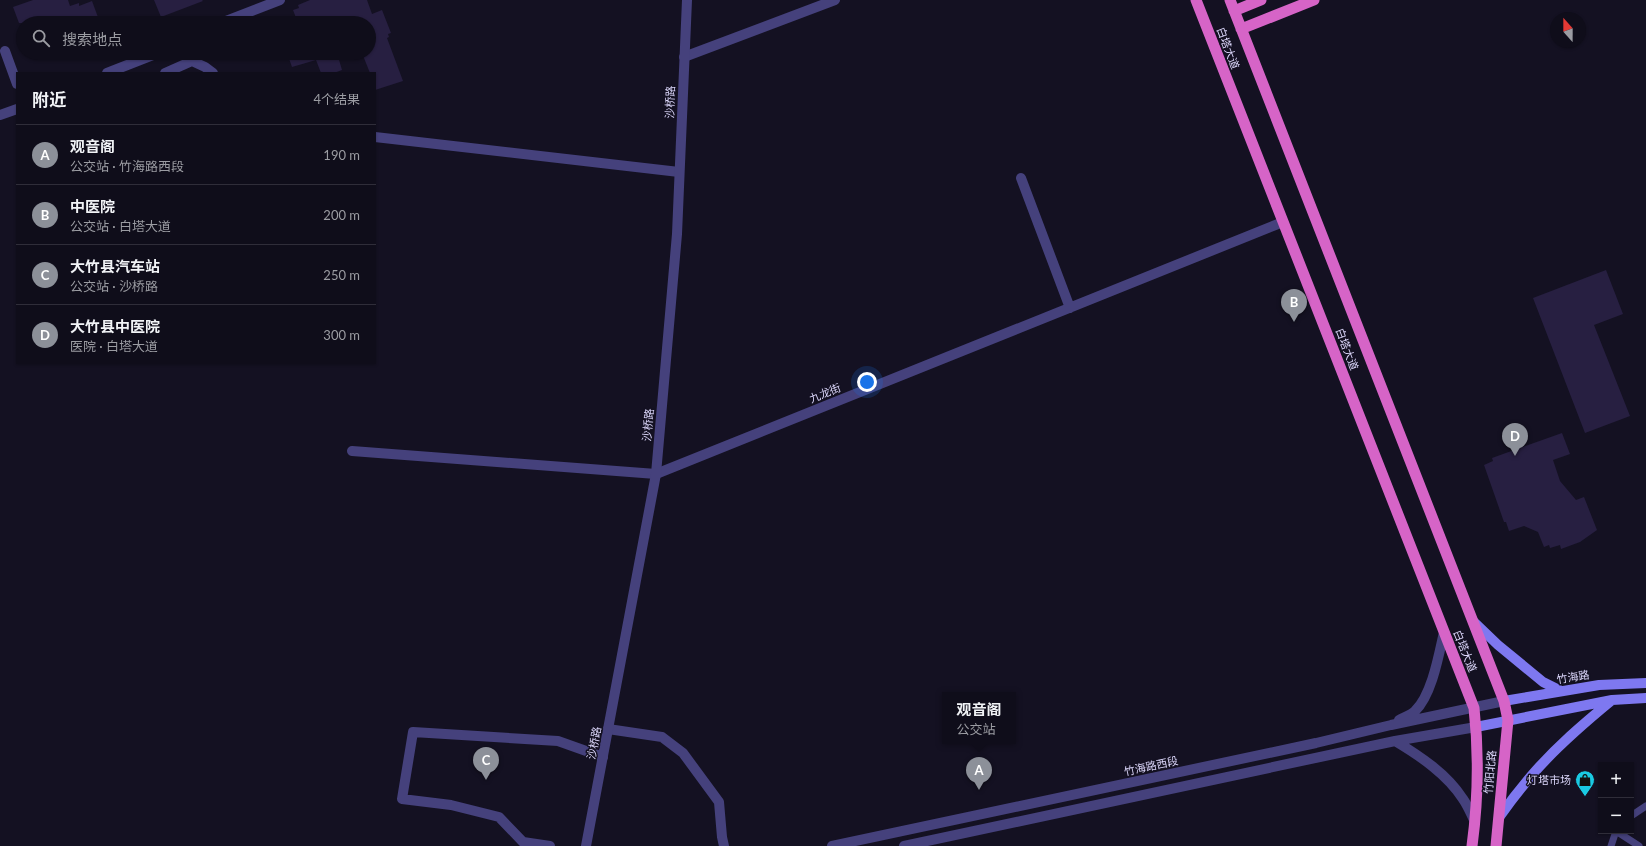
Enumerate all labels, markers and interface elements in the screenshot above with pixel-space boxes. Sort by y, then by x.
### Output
north arrow [1550,12,1586,48]
search box [16,16,376,60]
street label: 白塔大道 [1215,25,1242,71]
icon: search [30,27,52,49]
text: 搜索地点 [62,30,122,48]
street label: 沙桥路 [662,85,677,119]
text: 附近 [32,89,66,110]
text: 4个结果 [313,91,360,107]
text: 观音阁 [70,137,115,155]
text: A [40,147,50,163]
text: 190 m [323,147,360,163]
text: 公交站 · 竹海路西段 [70,158,184,174]
text: 中医院 [70,197,115,215]
text: B [41,207,49,223]
text: 200 m [323,207,360,223]
text: 公交站 · 白塔大道 [70,218,171,234]
text: 大竹县汽车站 [70,257,160,275]
text: C [41,267,49,283]
text: 250 m [323,267,360,283]
text: 公交站 · 沙桥路 [70,278,158,294]
pin: B [1281,289,1307,322]
text: 大竹县中医院 [70,317,160,335]
street label: 白塔大道 [1334,326,1361,372]
text: D [40,327,50,343]
text: 300 m [323,327,360,343]
text: 医院 · 白塔大道 [70,338,158,354]
your location [857,372,877,392]
street label: 九龙街 [807,380,843,405]
street label: 沙桥路 [640,408,655,442]
pin: D [1502,423,1528,456]
street label: 白塔大道 [1451,628,1480,674]
street label: 竹海路 [1556,668,1590,686]
popup [942,692,1016,744]
text: 观音阁 [956,700,1002,718]
text: 公交站 [956,721,996,737]
street label: 沙桥路 [584,725,603,760]
pin: C [473,747,499,780]
street label: 竹阳北路 [1481,749,1498,794]
street label: 竹海路西段 [1123,753,1179,778]
pin: A [966,757,992,790]
map controls [1598,762,1634,834]
button: + [1598,762,1634,798]
shop icon: 灯塔市场 [1574,769,1596,797]
place label: 灯塔市场 [1527,773,1571,786]
button: − [1598,798,1634,834]

